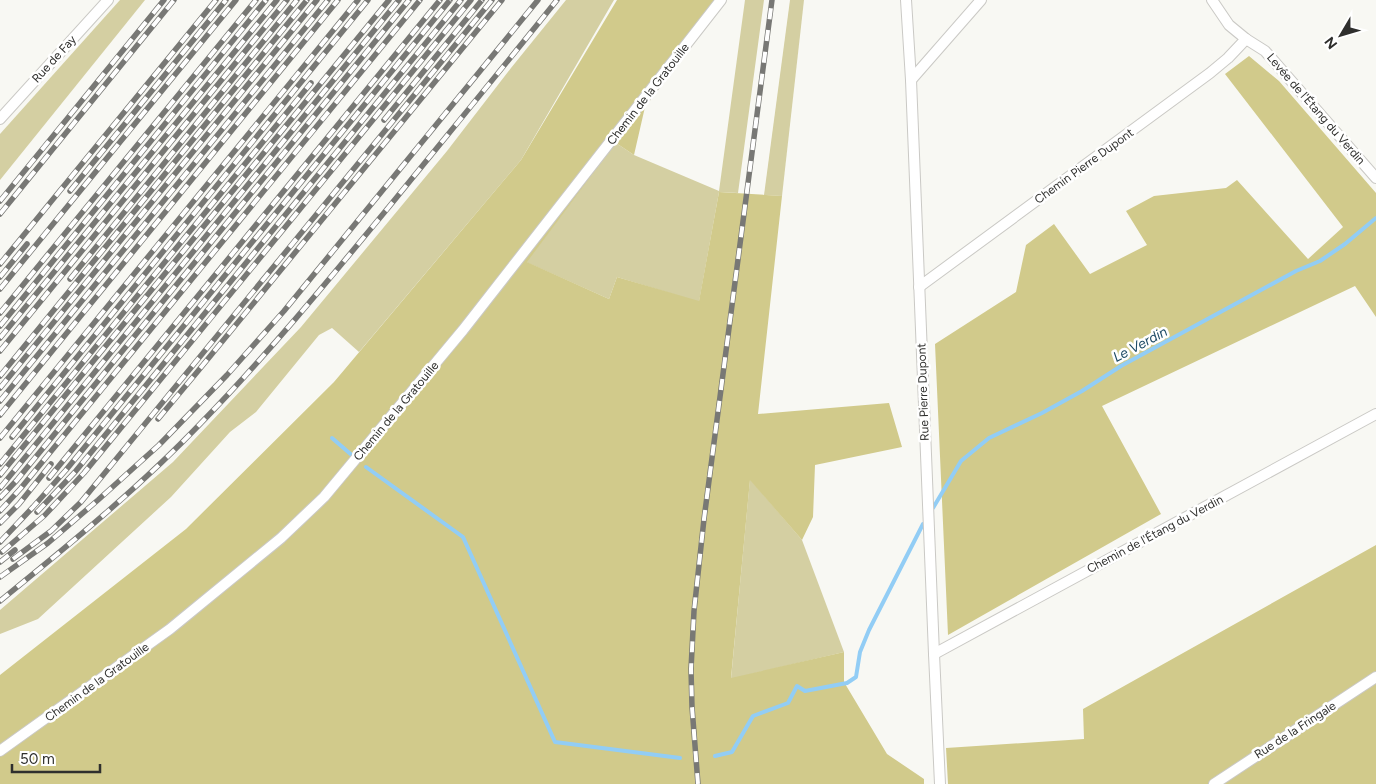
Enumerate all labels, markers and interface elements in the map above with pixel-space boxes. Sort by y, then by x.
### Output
north arrow [1316,10,1366,60]
street label: Rue de Fay [29,32,79,86]
text: N [1321,33,1341,52]
street label: Chemin de la Gratouille [604,40,692,148]
street label: Levée de l'Étang du Verdin [1264,51,1368,168]
street label: Chemin Pierre Dupont [1032,125,1137,207]
water label: Le Verdin [1110,323,1171,366]
street label: Rue Pierre Dupont [914,342,932,441]
street label: Chemin de la Gratouille [350,358,442,463]
street label: Chemin de l'Étang du Verdin [1085,492,1226,576]
street label: Chemin de la Gratouille [42,639,152,724]
street label: Rue de la Fringale [1252,698,1339,762]
scale bar [12,742,100,774]
text: 50 m [20,750,55,768]

